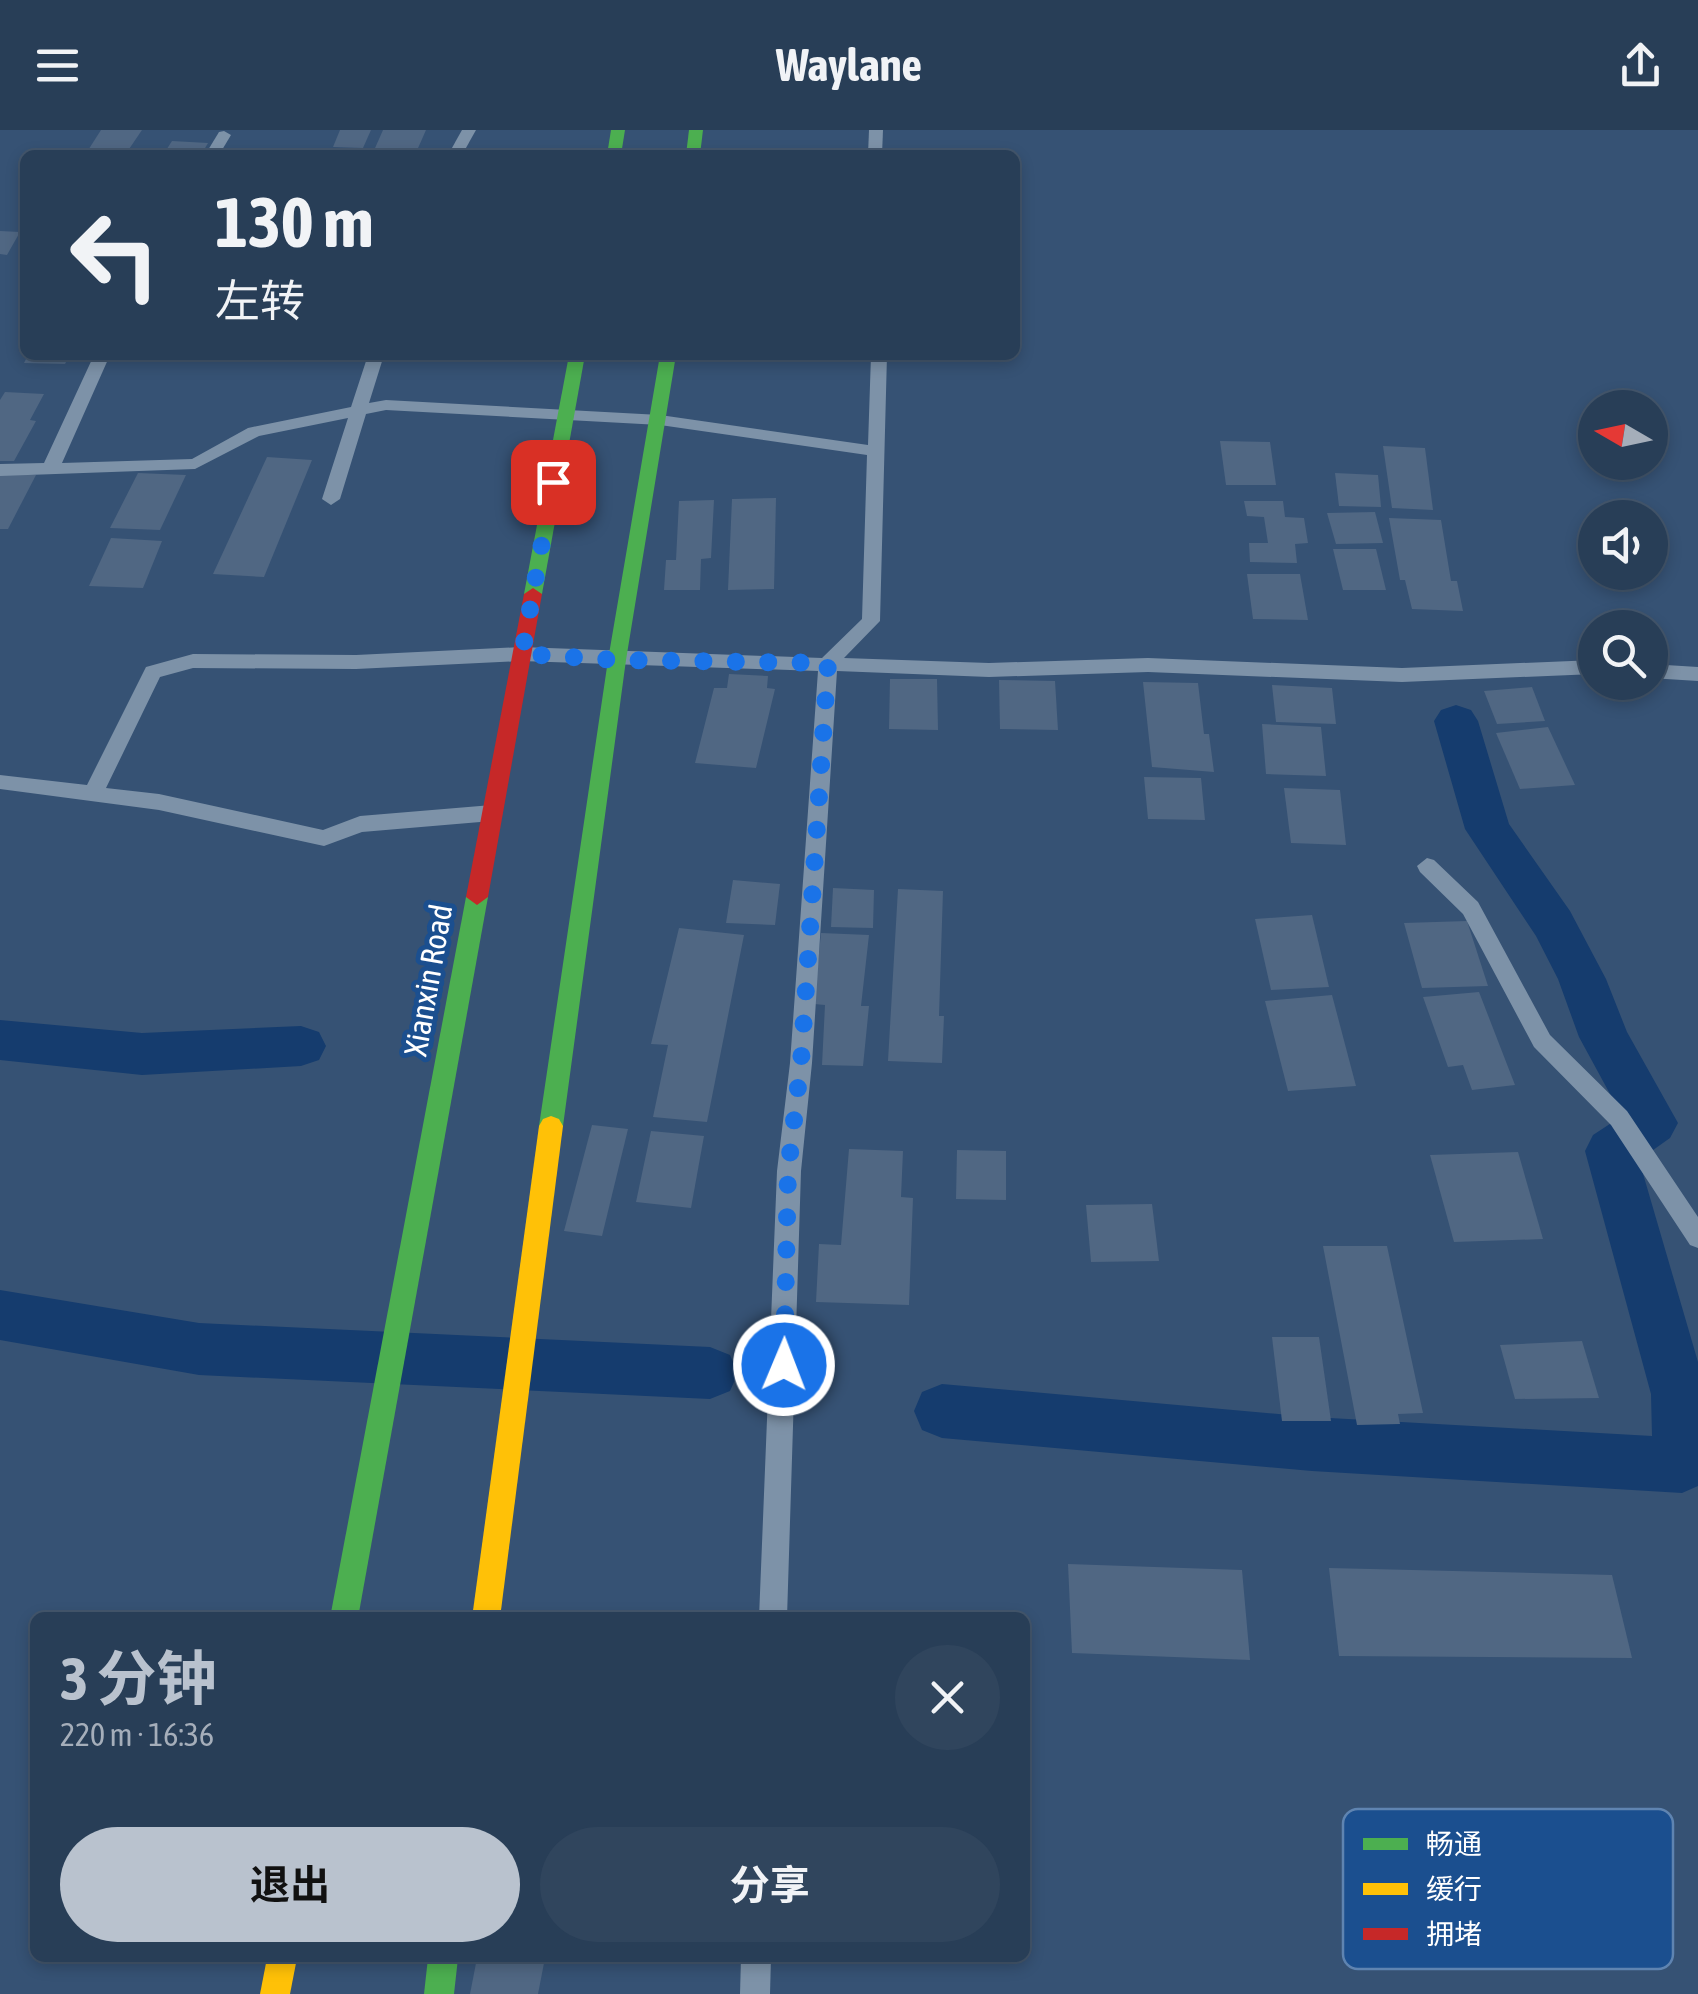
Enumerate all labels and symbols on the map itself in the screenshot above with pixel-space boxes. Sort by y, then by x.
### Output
north arrow [1578,390,1668,480]
pin [511,440,596,525]
street label: Xianxin Road [396,901,460,1059]
position arrow [732,1313,836,1417]
legend [1343,1809,1673,1969]
text: 畅通 [1426,1828,1482,1860]
text: 缓行 [1426,1873,1482,1905]
text: 拥堵 [1426,1918,1482,1950]

